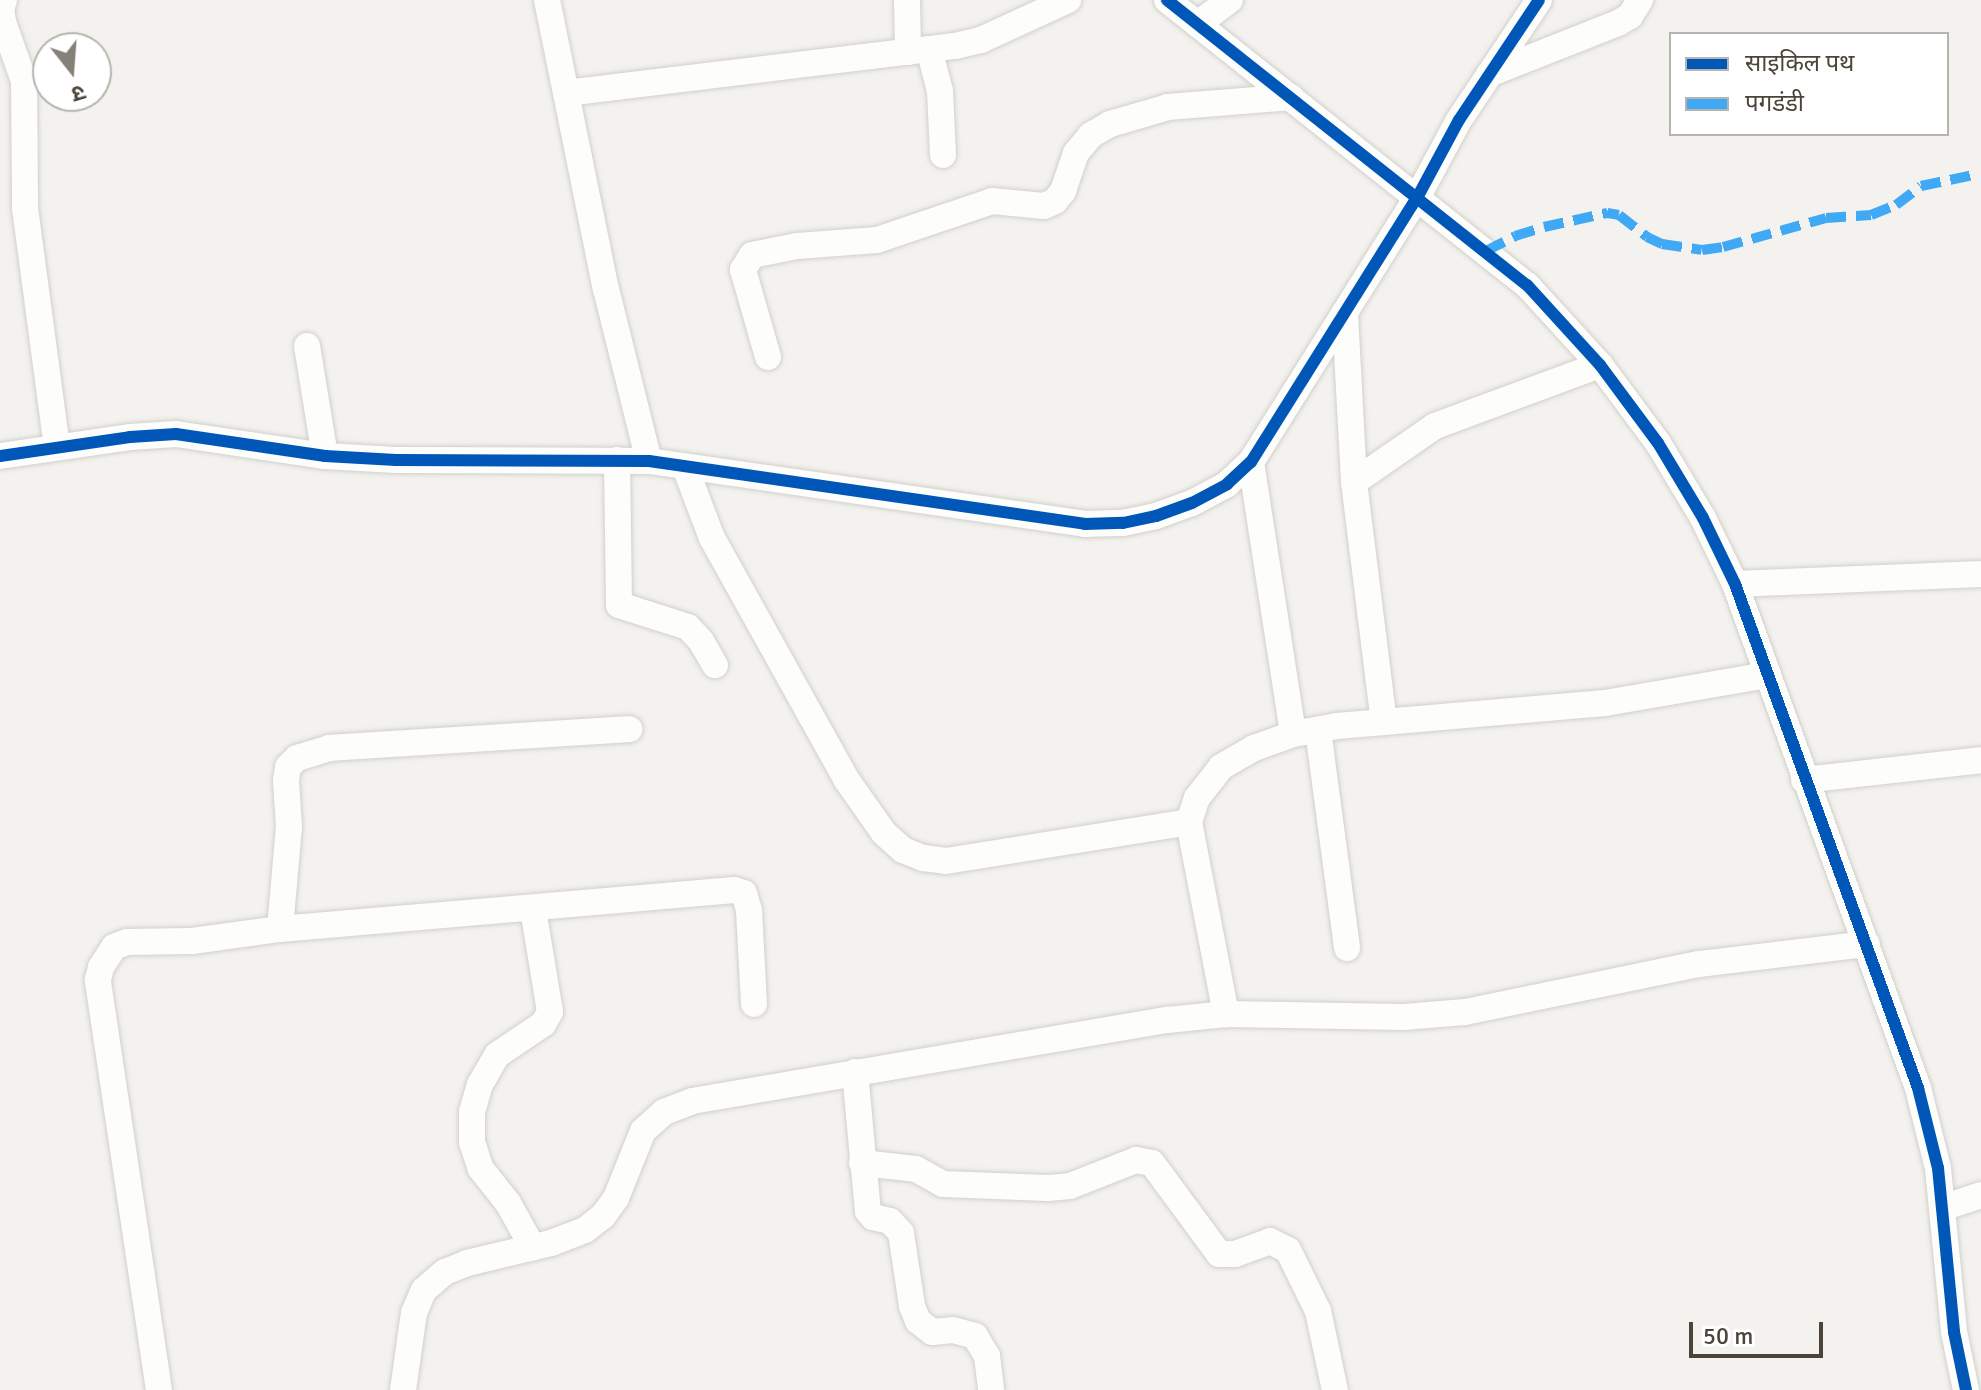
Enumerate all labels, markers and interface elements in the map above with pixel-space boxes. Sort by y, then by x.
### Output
north arrow [32,32,112,112]
legend [1669,32,1949,136]
text: साइकिल पथ [1745,48,1854,78]
text: उ [68,79,89,108]
text: पगडंडी [1745,88,1804,118]
scale bar [1693,1306,1827,1356]
text: 50 m [1703,1321,1753,1351]

